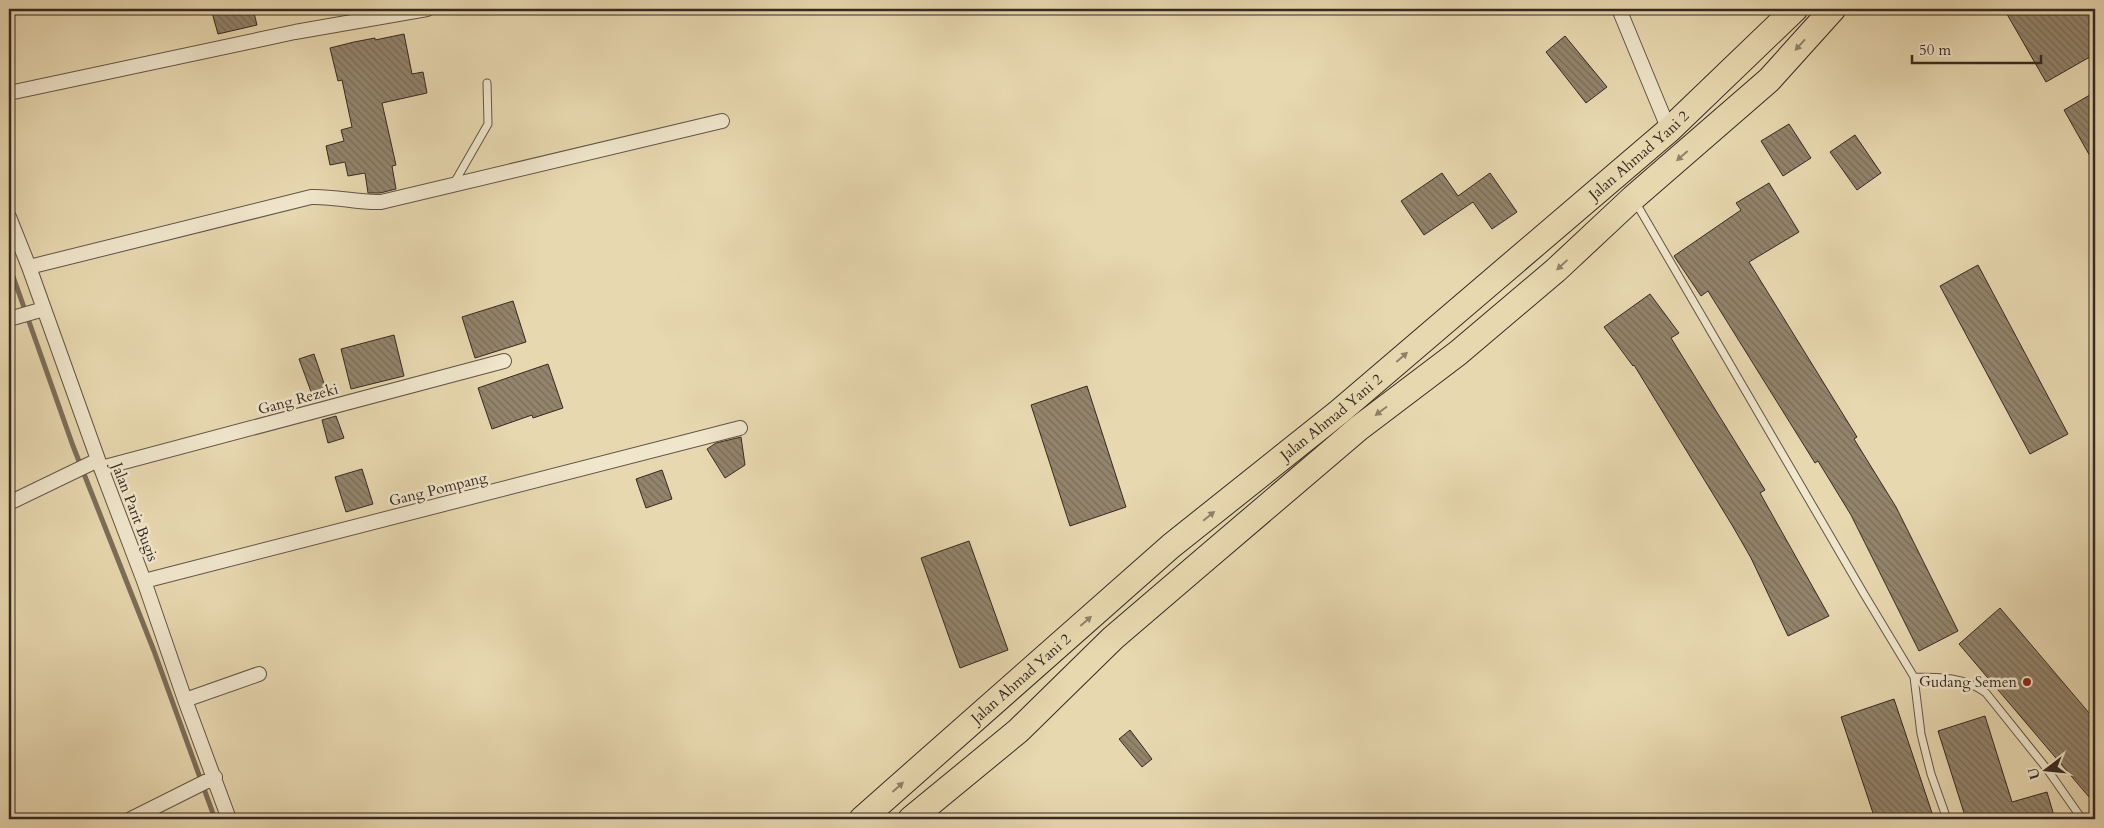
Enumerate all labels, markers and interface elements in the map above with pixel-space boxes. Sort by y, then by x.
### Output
scale bar [1912,32,2040,64]
one-way arrow [1795,39,1806,52]
text: 50 m [1919,40,1951,60]
street label: Jalan Ahmad Yani 2 [1583,106,1693,206]
one-way arrow [1677,150,1689,162]
one-way arrow [1556,259,1568,271]
one-way arrow [1396,351,1408,363]
street label: Jalan Ahmad Yani 2 [1274,369,1387,466]
street label: Gang Rezeki [256,379,340,419]
one-way arrow [1375,406,1388,417]
street label: Jalan Parit Bugis [106,458,163,564]
street label: Gang Pompang [387,467,490,511]
one-way arrow [1202,510,1215,521]
one-way arrow [1079,615,1091,627]
street label: Jalan Ahmad Yani 2 [965,629,1075,729]
place label: Gudang Semen [1919,672,2017,692]
marker: Gudang Semen [2021,676,2033,688]
north arrow [2022,746,2072,796]
text: U [2023,765,2045,782]
one-way arrow [892,781,904,793]

